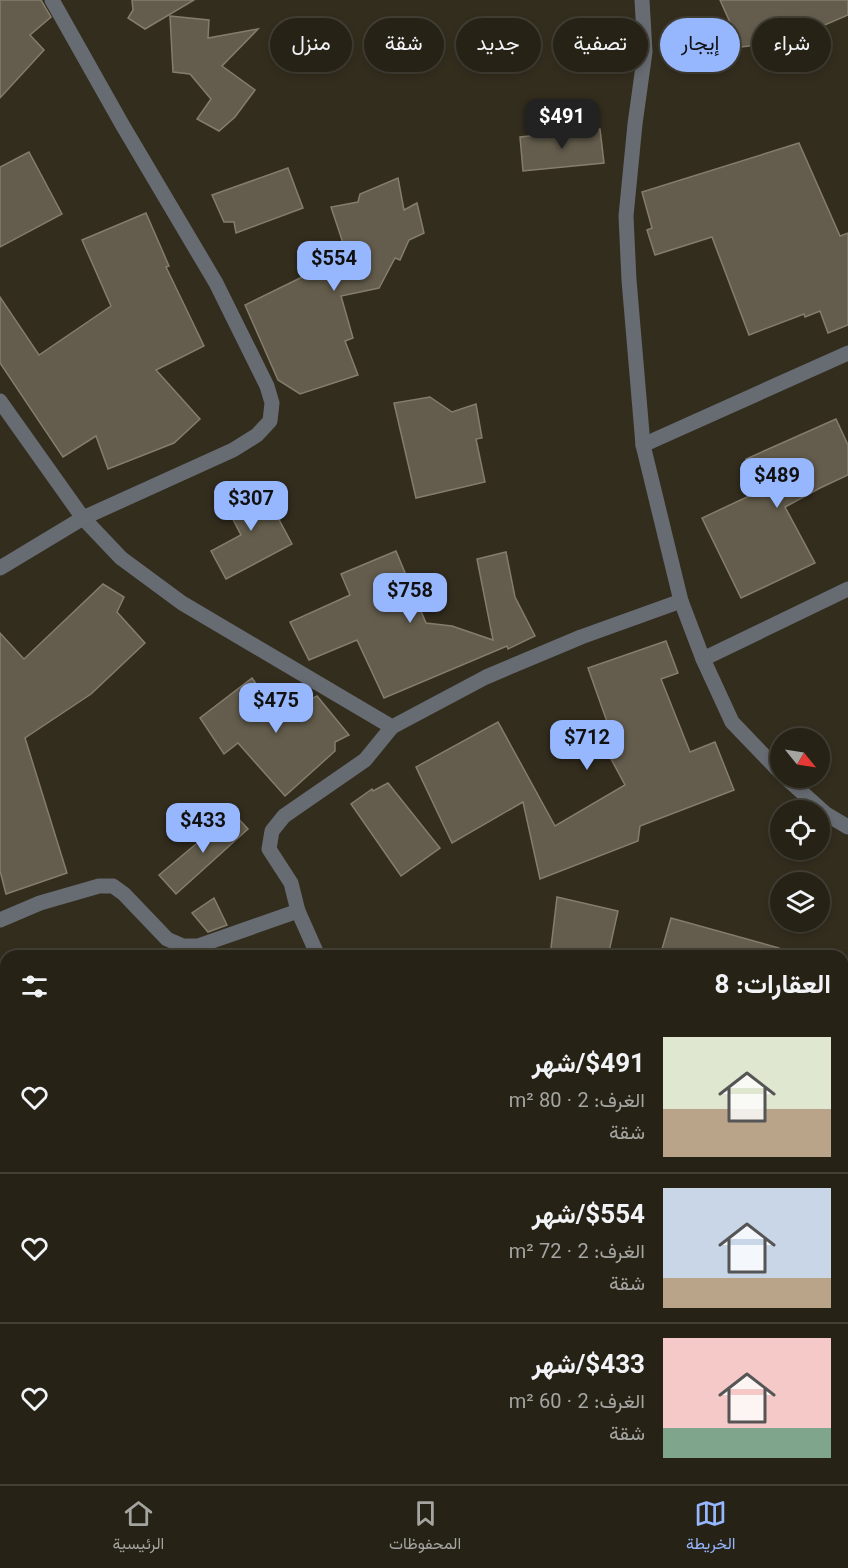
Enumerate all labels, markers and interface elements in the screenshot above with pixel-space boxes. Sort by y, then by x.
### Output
chip: منزل [270,18,352,72]
chip: شقة [364,18,444,72]
chip: جديد [456,18,541,72]
chip: تصفية [553,18,648,72]
chip: إيجار [660,18,740,72]
chip: شراء [752,18,831,72]
pin: $491 [526,99,598,150]
text: $491 [539,102,585,134]
pin: $554 [298,241,370,292]
text: $554 [311,244,357,276]
pin: $489 [741,458,813,509]
text: $489 [754,461,800,493]
pin: $307 [215,481,287,532]
text: $307 [228,484,274,516]
pin: $758 [374,573,446,624]
text: $758 [387,576,433,608]
pin: $475 [240,683,312,734]
text: $475 [253,686,299,718]
pin: $712 [551,720,623,771]
text: $712 [564,723,610,755]
north arrow [770,728,830,788]
map controls [770,728,830,932]
button: locate [770,800,830,860]
pin: $433 [167,803,239,854]
text: $433 [180,806,226,838]
button: layers [770,872,830,932]
text: العقارات: 8 [715,966,831,1007]
icon: filters [18,970,51,1003]
text: $491/شهر [532,1045,645,1086]
icon: home [711,1061,783,1133]
icon: heart [18,1081,51,1114]
text: الغرف: 2 · 80 m² [509,1086,645,1118]
text: شقة [609,1118,645,1150]
text: $554/شهر [532,1196,645,1237]
icon: home [711,1212,783,1284]
icon: heart [18,1232,51,1265]
text: الغرف: 2 · 72 m² [509,1237,645,1269]
text: شقة [609,1269,645,1301]
text: $433/شهر [532,1346,645,1387]
icon: home [711,1362,783,1434]
icon: heart [18,1382,51,1415]
text: الغرف: 2 · 60 m² [509,1387,645,1419]
text: شقة [609,1419,645,1451]
tab: الرئيسية [112,1497,164,1558]
tab: المحفوظات [389,1497,461,1558]
tab: الخريطة [686,1497,736,1558]

